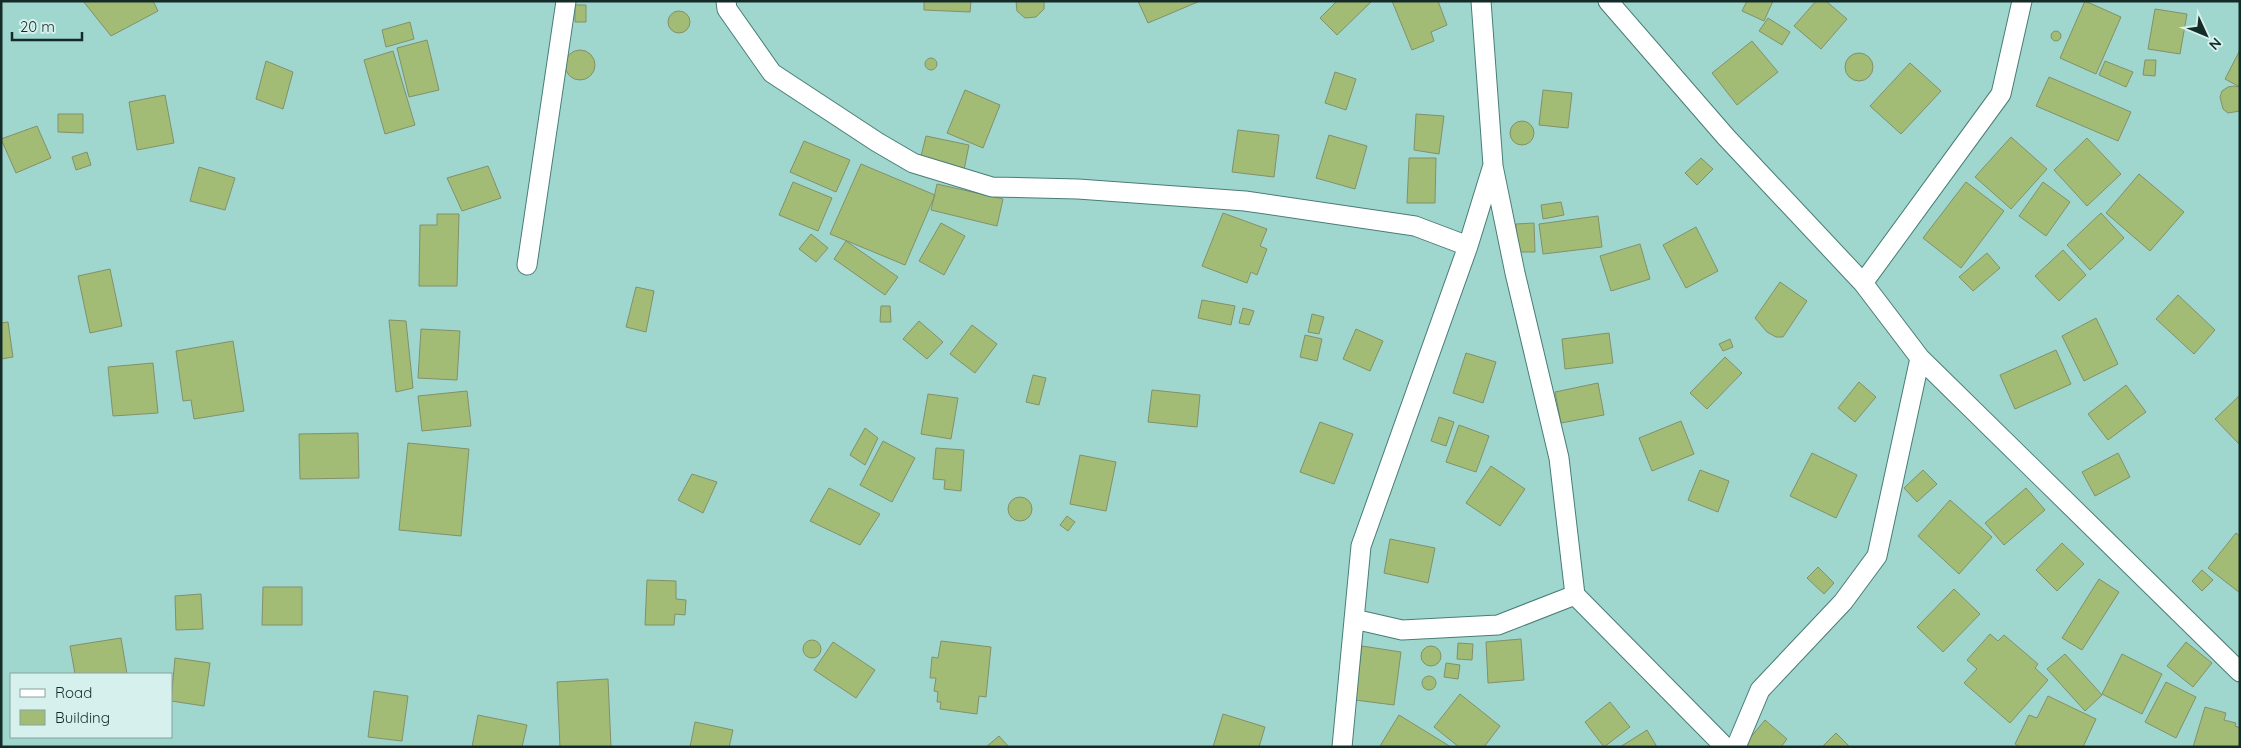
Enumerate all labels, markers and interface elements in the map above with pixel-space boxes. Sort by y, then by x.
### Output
scale bar [12,10,82,42]
north arrow [2181,10,2231,60]
text: 20 m [20,17,55,36]
text: N [2205,34,2225,54]
legend [10,673,172,738]
text: Road [55,683,92,702]
text: Building [55,708,110,727]

